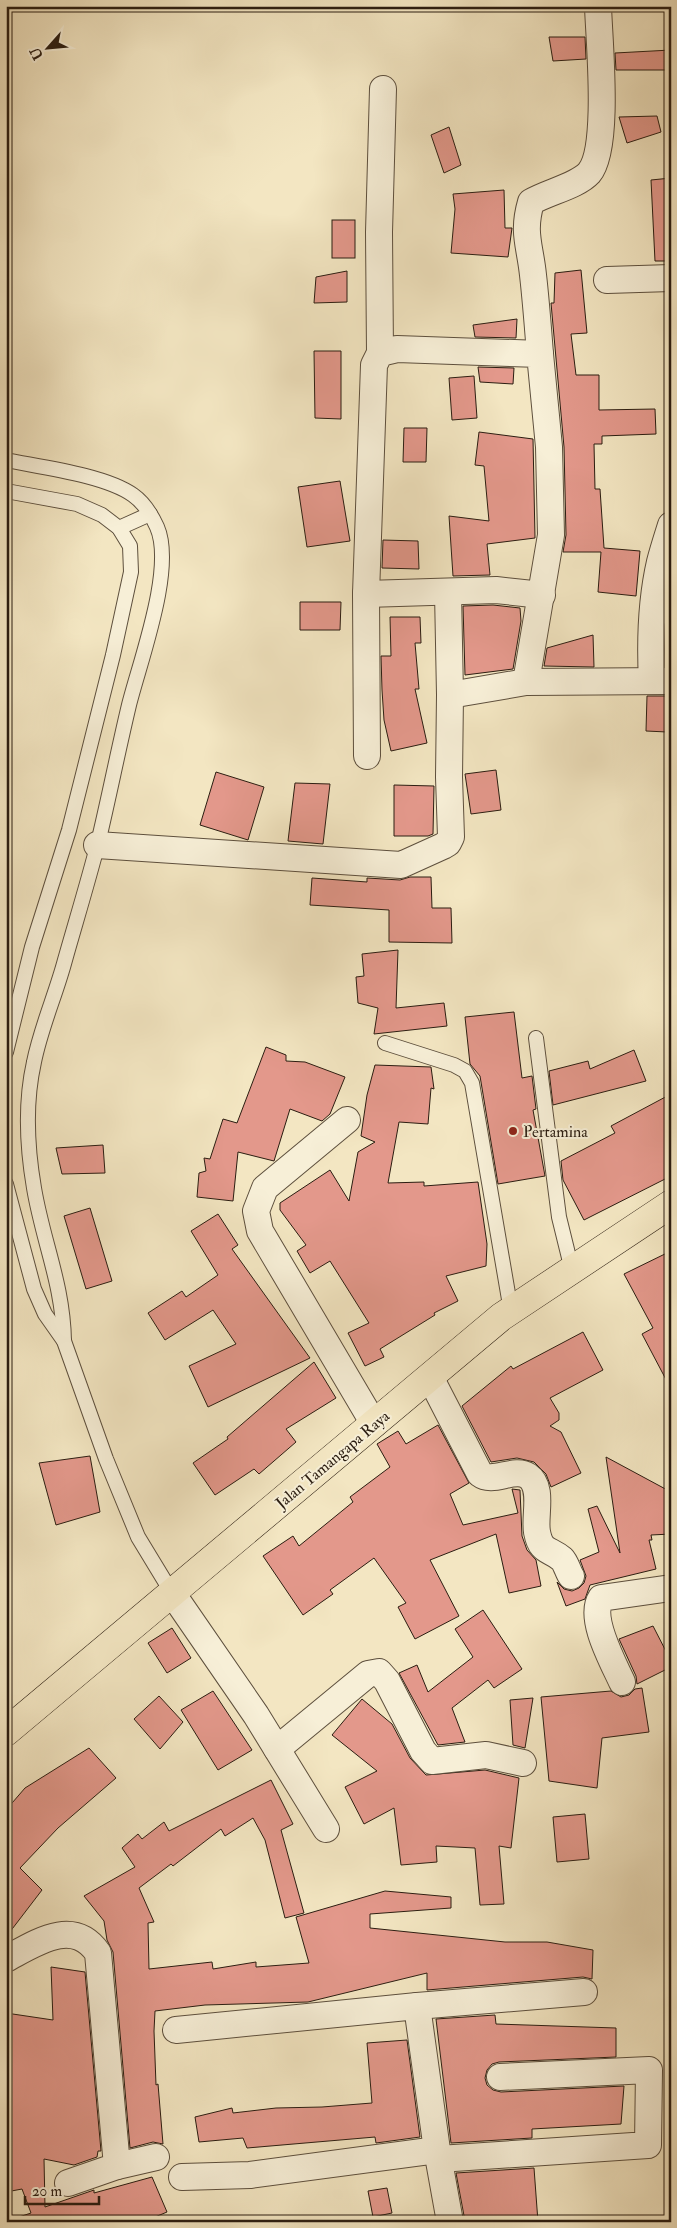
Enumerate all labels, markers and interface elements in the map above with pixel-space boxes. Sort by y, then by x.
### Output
north arrow [22,22,72,72]
text: U [27,44,47,63]
place label: Pertamina [523,1122,588,1142]
marker: Pertamina [507,1125,519,1137]
street label: Jalan Tamangapa Raya [271,1406,395,1515]
scale bar [25,2173,99,2205]
text: 20 m [32,2182,62,2201]

